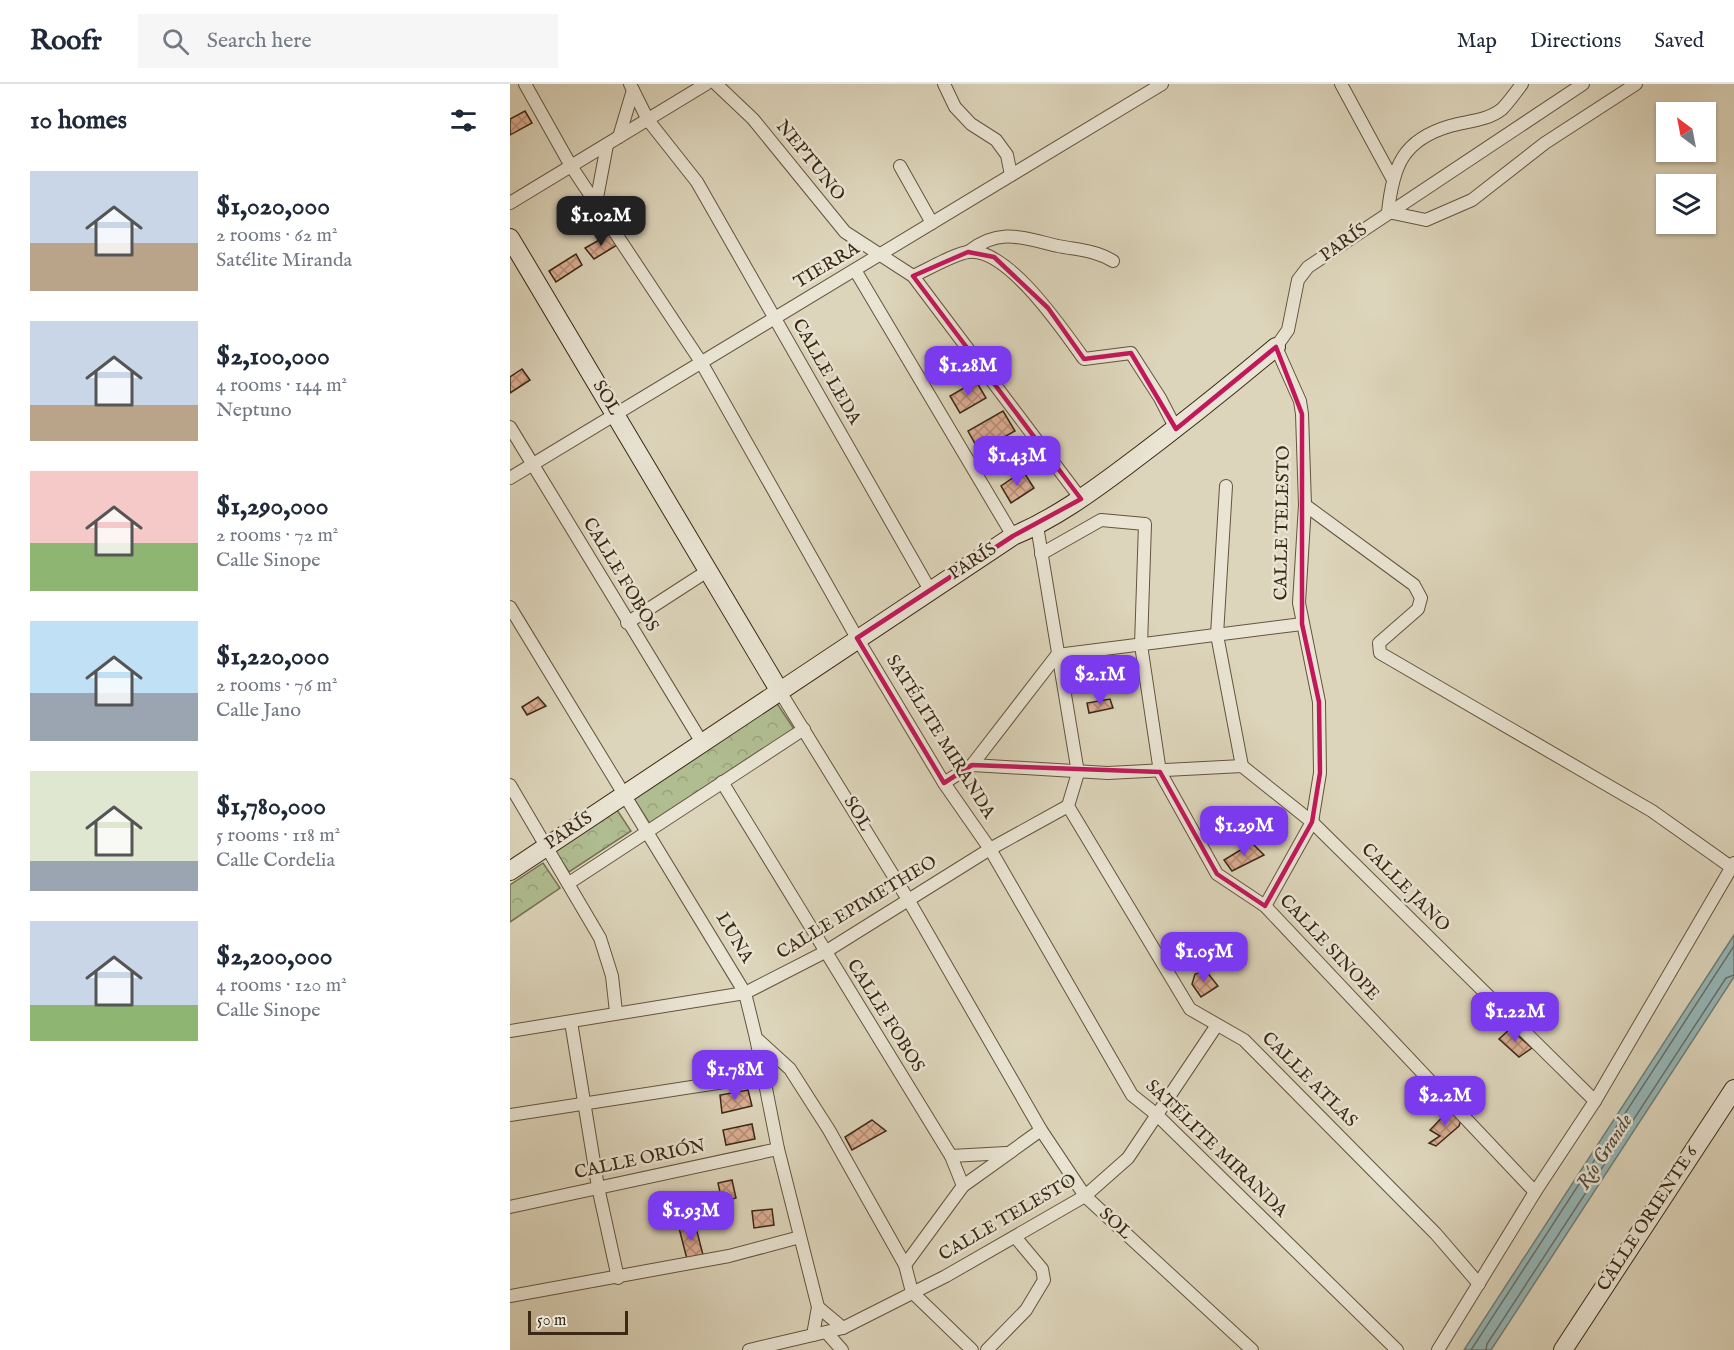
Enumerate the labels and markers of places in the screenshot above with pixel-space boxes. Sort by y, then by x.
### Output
pin: $1.02M [552,196,650,247]
pin: $1.28M [919,346,1017,397]
pin: $1.43M [968,436,1066,487]
pin: $2.1M [1058,655,1142,706]
pin: $1.29M [1195,806,1293,857]
pin: $1.05M [1155,932,1253,983]
pin: $1.22M [1466,992,1564,1043]
pin: $1.78M [686,1050,784,1101]
pin: $2.2M [1403,1076,1487,1127]
pin: $1.93M [642,1191,740,1242]

